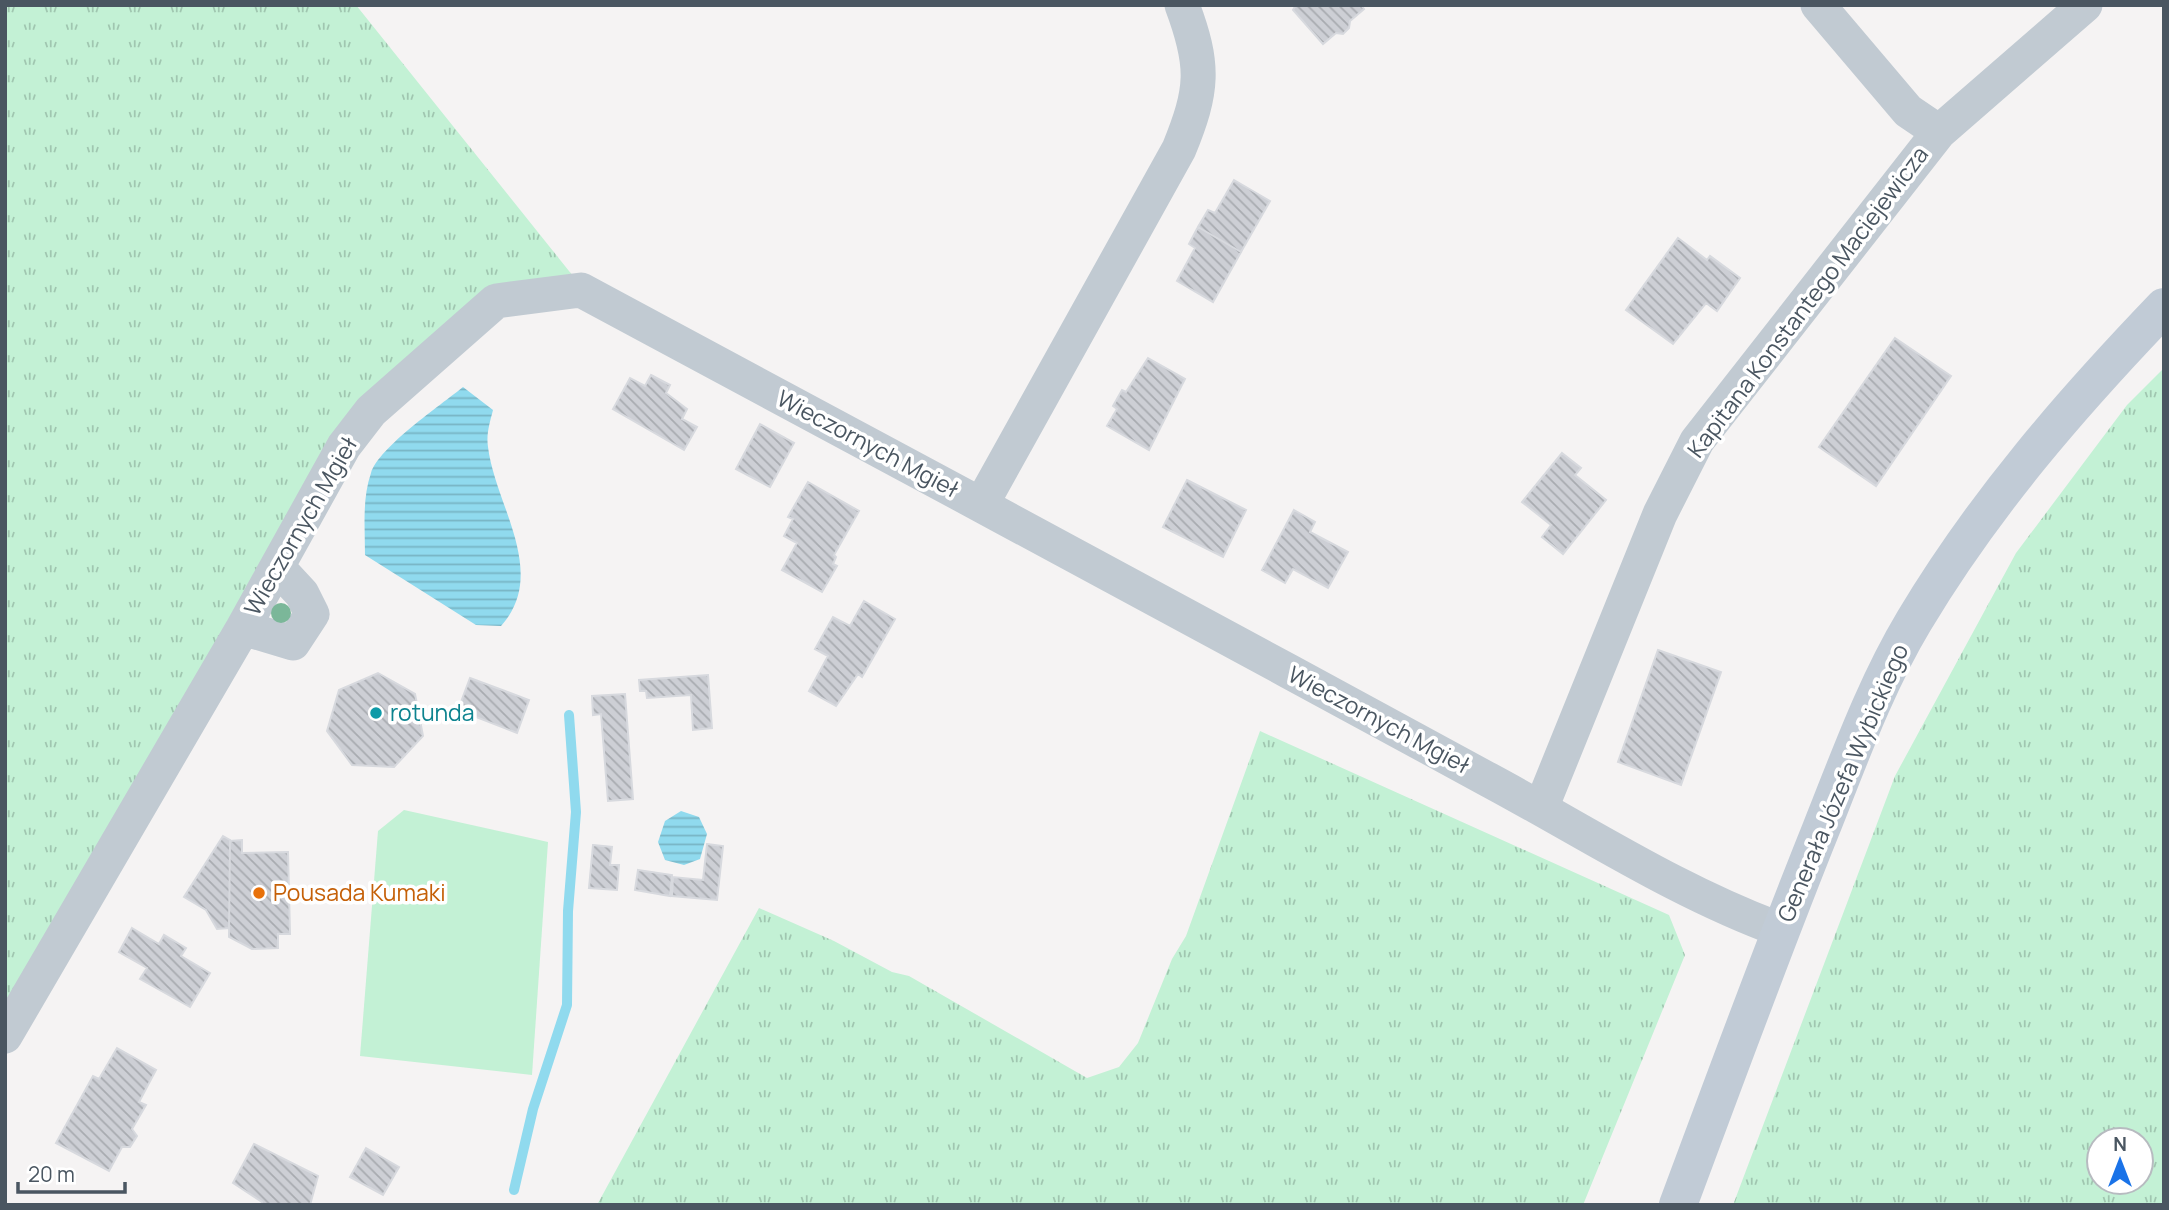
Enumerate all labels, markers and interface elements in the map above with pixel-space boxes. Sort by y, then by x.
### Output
street label: Kapitana Konstantego Maciejewicza [1679,139,1935,464]
street label: Wieczornych Mgieł [772,382,965,505]
street label: Wieczornych Mgieł [236,430,364,621]
street label: Generała Józefa Wybickiego [1769,639,1915,926]
street label: Wieczornych Mgieł [1283,658,1476,781]
place label: rotunda [390,696,475,728]
marker: rotunda [368,705,384,721]
place label: Pousada Kumaki [273,876,446,908]
marker: Pousada Kumaki [251,885,267,901]
north arrow [2085,1126,2155,1196]
text: N [2113,1131,2127,1157]
scale bar [18,1150,124,1194]
text: 20 m [28,1160,75,1188]

